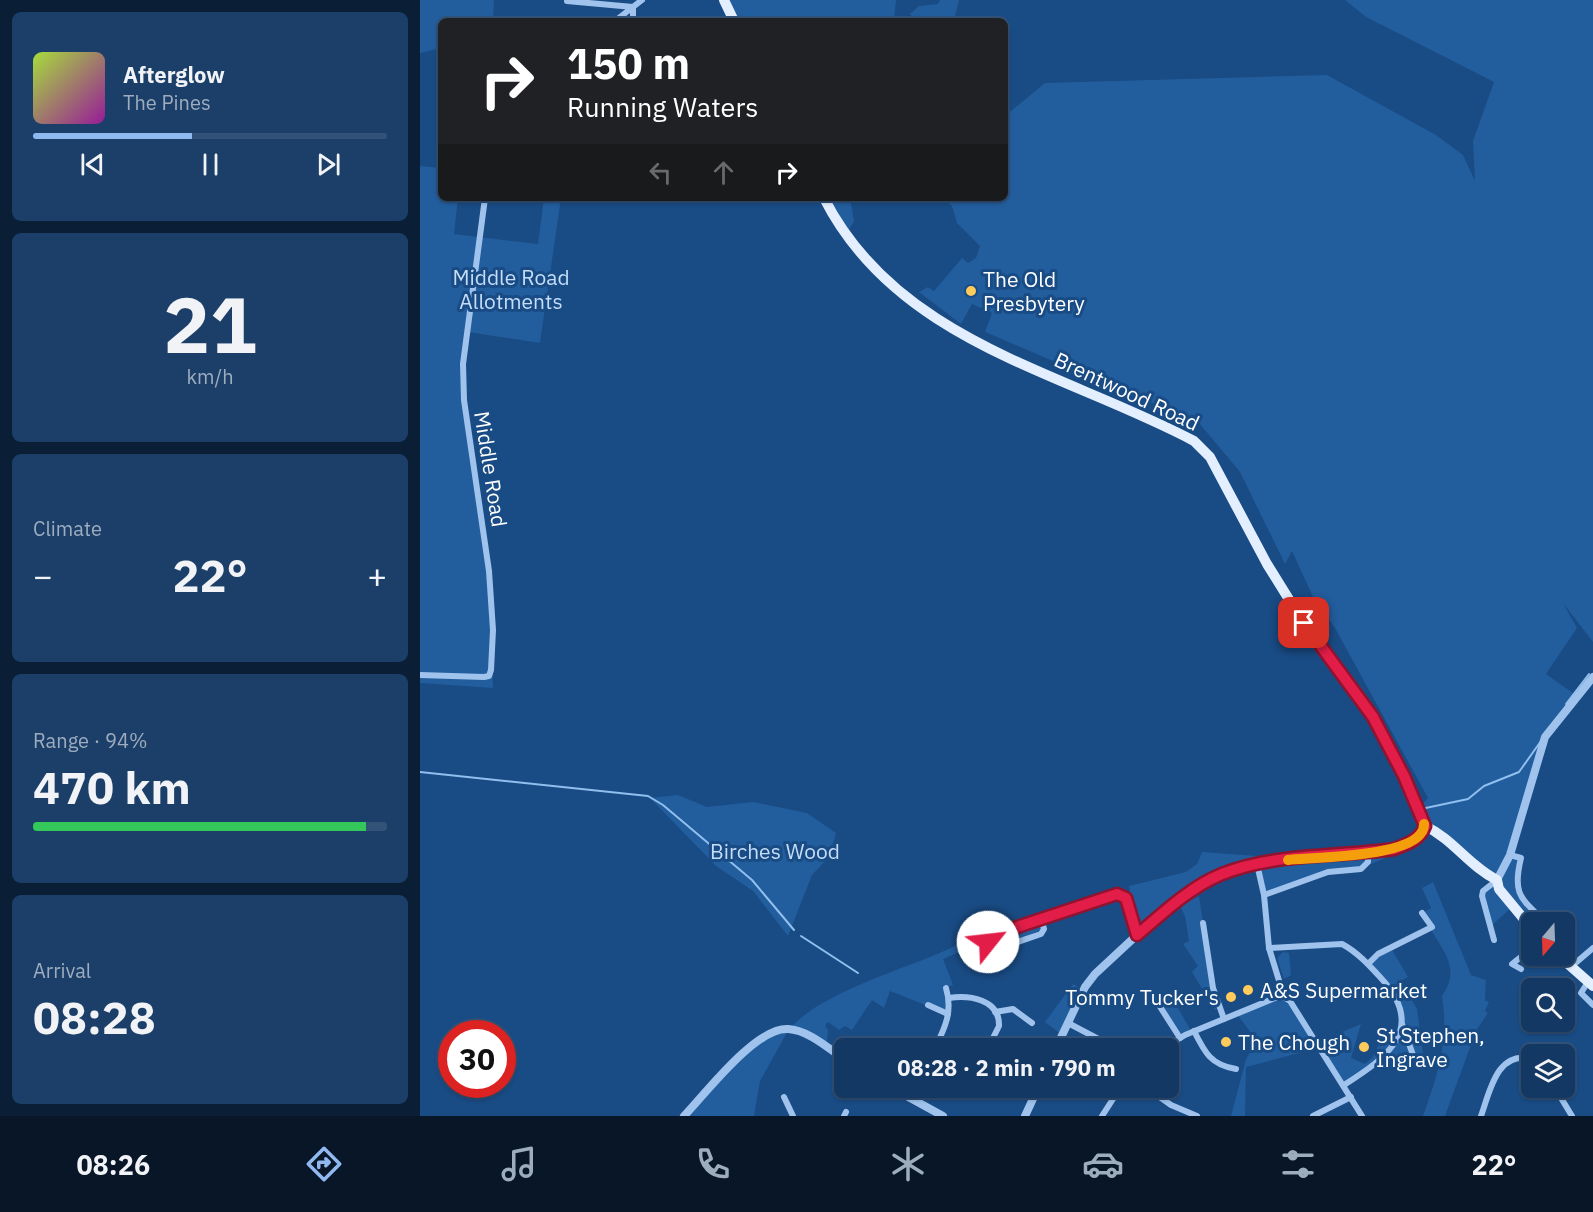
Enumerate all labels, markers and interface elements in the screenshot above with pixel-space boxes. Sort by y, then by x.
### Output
text: 150 m [567,36,690,91]
icon: right [468,42,546,120]
text: Afterglow [123,60,225,89]
text: The Pines [123,89,211,116]
text: Running Waters [567,89,758,124]
icon: previous [76,148,109,181]
icon: pause [194,148,227,181]
icon: next [312,148,345,181]
icon: left [644,156,677,189]
icon: ahead [707,156,740,189]
icon: right [770,156,803,189]
park label: Middle Road Allotments [452,263,570,315]
place label: The Old Presbytery [983,265,1085,317]
text: 21 [163,273,257,374]
marker: The Old Presbytery [964,284,978,298]
street label: Brentwood Road [1050,345,1204,437]
text: km/h [186,363,234,390]
street label: Middle Road [468,409,514,529]
text: Climate [33,515,102,542]
text: 22° [172,546,248,604]
text: − [33,554,53,597]
text: + [367,554,387,597]
pin [1278,597,1329,648]
icon: arrive [1287,606,1320,639]
text: Range · 94% [33,727,148,754]
text: 470 km [33,758,191,816]
park label: Birches Wood [710,837,840,865]
position arrow [956,910,1020,974]
north arrow [1521,912,1575,966]
map controls [1521,912,1575,1098]
text: Arrival [33,957,91,984]
place label: A&S Supermarket [1260,976,1427,1004]
button: search [1521,978,1575,1032]
place label: Tommy Tucker's [1065,983,1219,1011]
marker: A&S Supermarket [1241,983,1255,997]
text: 08:28 [33,988,156,1046]
marker: Tommy Tucker's [1224,990,1238,1004]
speed limit sign: 30 [438,1020,516,1098]
place label: St Stephen, Ingrave [1376,1021,1485,1073]
place label: The Chough [1238,1028,1350,1056]
marker: The Chough [1219,1035,1233,1049]
marker: St Stephen, Ingrave [1357,1040,1371,1054]
button: layers [1521,1044,1575,1098]
text: 08:28 · 2 min · 790 m [897,1053,1116,1082]
icon: directions [303,1143,345,1185]
icon: music [498,1143,540,1185]
icon: phone [692,1143,734,1185]
icon: climate [887,1143,929,1185]
icon: car [1082,1143,1124,1185]
icon: filters [1277,1143,1319,1185]
text: 08:26 [76,1147,150,1182]
text: 22° [1471,1147,1517,1182]

